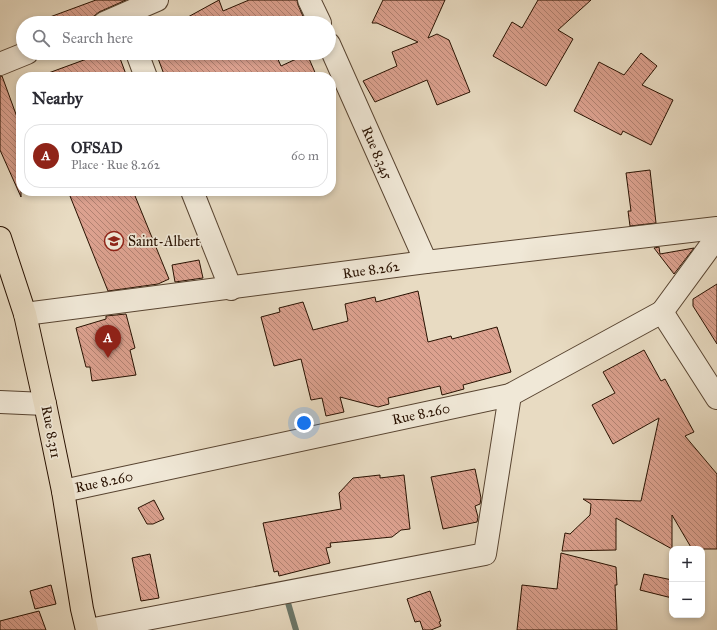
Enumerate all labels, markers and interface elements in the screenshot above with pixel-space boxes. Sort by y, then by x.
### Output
search box [16,16,336,60]
icon: search [30,27,52,49]
text: Search here [62,29,133,47]
text: Nearby [32,88,83,109]
street label: Rue 8.345 [358,124,396,183]
text: OFSAD [71,139,123,157]
text: A [42,148,50,164]
text: 60 m [291,148,319,164]
text: Place · Rue 8.262 [71,157,160,173]
school or university icon: Saint-Albert [103,230,125,252]
place label: Saint-Albert [128,233,200,250]
street label: Rue 8.262 [341,258,401,282]
pin: A [95,325,121,358]
street label: Rue 8.260 [391,400,451,428]
street label: Rue 8.311 [38,404,64,460]
your location [294,413,314,433]
street label: Rue 8.260 [74,468,134,496]
map controls [669,546,705,618]
button: + [669,546,705,582]
button: − [669,582,705,618]

